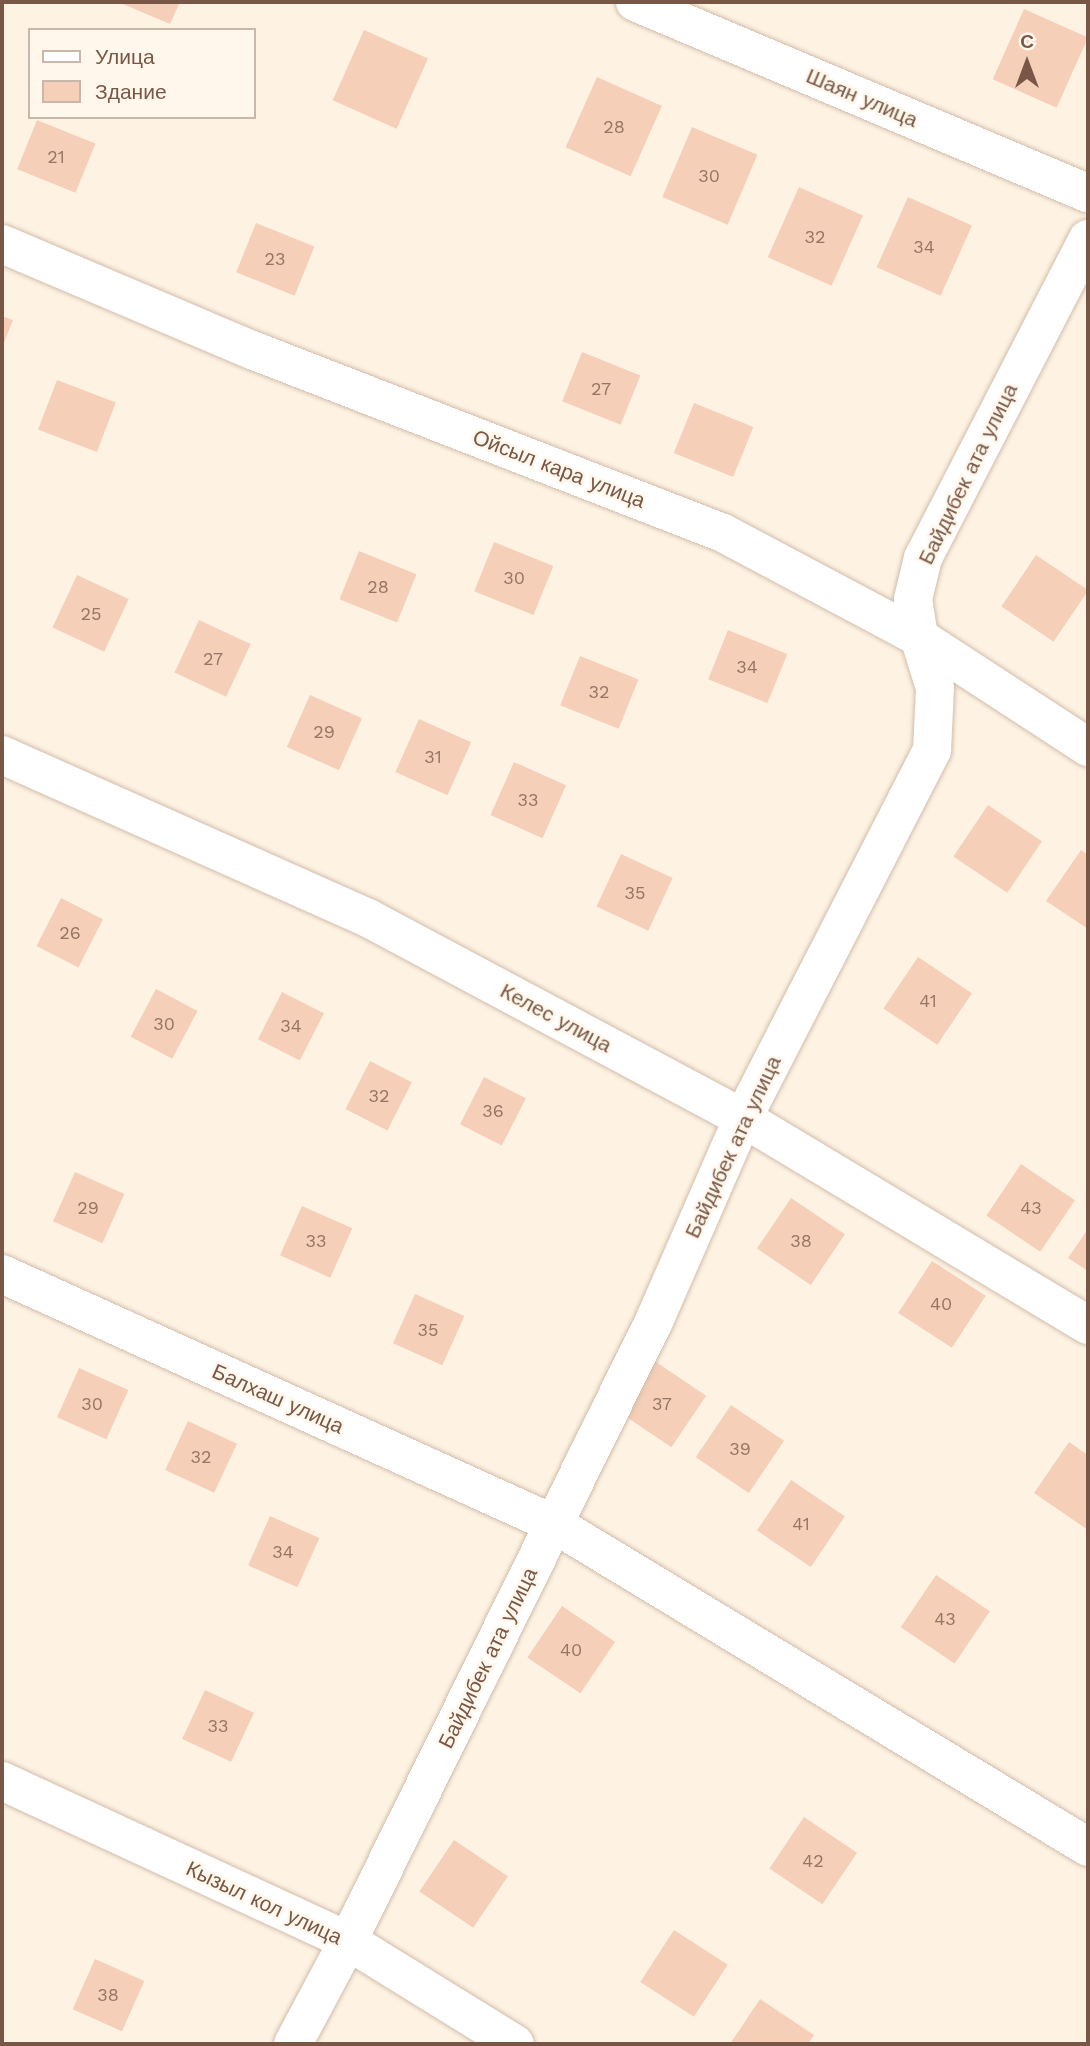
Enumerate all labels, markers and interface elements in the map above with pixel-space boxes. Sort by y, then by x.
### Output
legend [28,28,256,119]
north arrow [992,28,1062,98]
text: С [1020,30,1034,53]
text: Улица [95,44,155,69]
street label: Шаян улица [802,63,922,133]
text: Здание [95,79,167,104]
house number: 28 [603,116,625,138]
house number: 21 [47,146,65,168]
house number: 30 [698,165,720,187]
house number: 32 [805,226,825,248]
house number: 34 [913,236,935,258]
house number: 23 [265,248,285,270]
house number: 27 [591,378,611,400]
street label: Байдибек ата улица [913,379,1023,569]
street label: Ойсыл кара улица [469,425,649,513]
house number: 30 [503,567,525,589]
house number: 28 [367,576,389,598]
house number: 25 [81,603,101,625]
house number: 27 [203,648,223,670]
house number: 34 [736,656,758,678]
house number: 32 [589,681,609,703]
house number: 29 [313,721,335,743]
house number: 31 [424,746,442,768]
house number: 33 [518,789,538,811]
house number: 35 [625,882,645,904]
house number: 26 [59,922,81,944]
street label: Келес улица [496,978,616,1058]
house number: 41 [919,990,937,1012]
house number: 30 [153,1013,175,1035]
house number: 34 [280,1015,302,1037]
street label: Байдибек ата улица [680,1052,786,1242]
house number: 32 [369,1085,389,1107]
house number: 36 [482,1100,504,1122]
house number: 29 [77,1197,99,1219]
house number: 43 [1020,1197,1042,1219]
house number: 33 [306,1230,326,1252]
house number: 38 [790,1230,812,1252]
house number: 40 [930,1293,952,1315]
house number: 35 [418,1319,438,1341]
street label: Балхаш улица [208,1359,348,1439]
house number: 30 [81,1393,103,1415]
house number: 37 [652,1393,672,1415]
house number: 39 [729,1438,751,1460]
house number: 32 [191,1446,211,1468]
house number: 41 [792,1513,810,1535]
house number: 34 [272,1541,294,1563]
street label: Байдибек ата улица [433,1563,543,1753]
house number: 43 [934,1608,956,1630]
house number: 40 [560,1639,582,1661]
house number: 33 [208,1715,228,1737]
house number: 42 [802,1850,824,1872]
street label: Кызыл кол улица [182,1856,346,1950]
house number: 38 [97,1984,119,2006]

